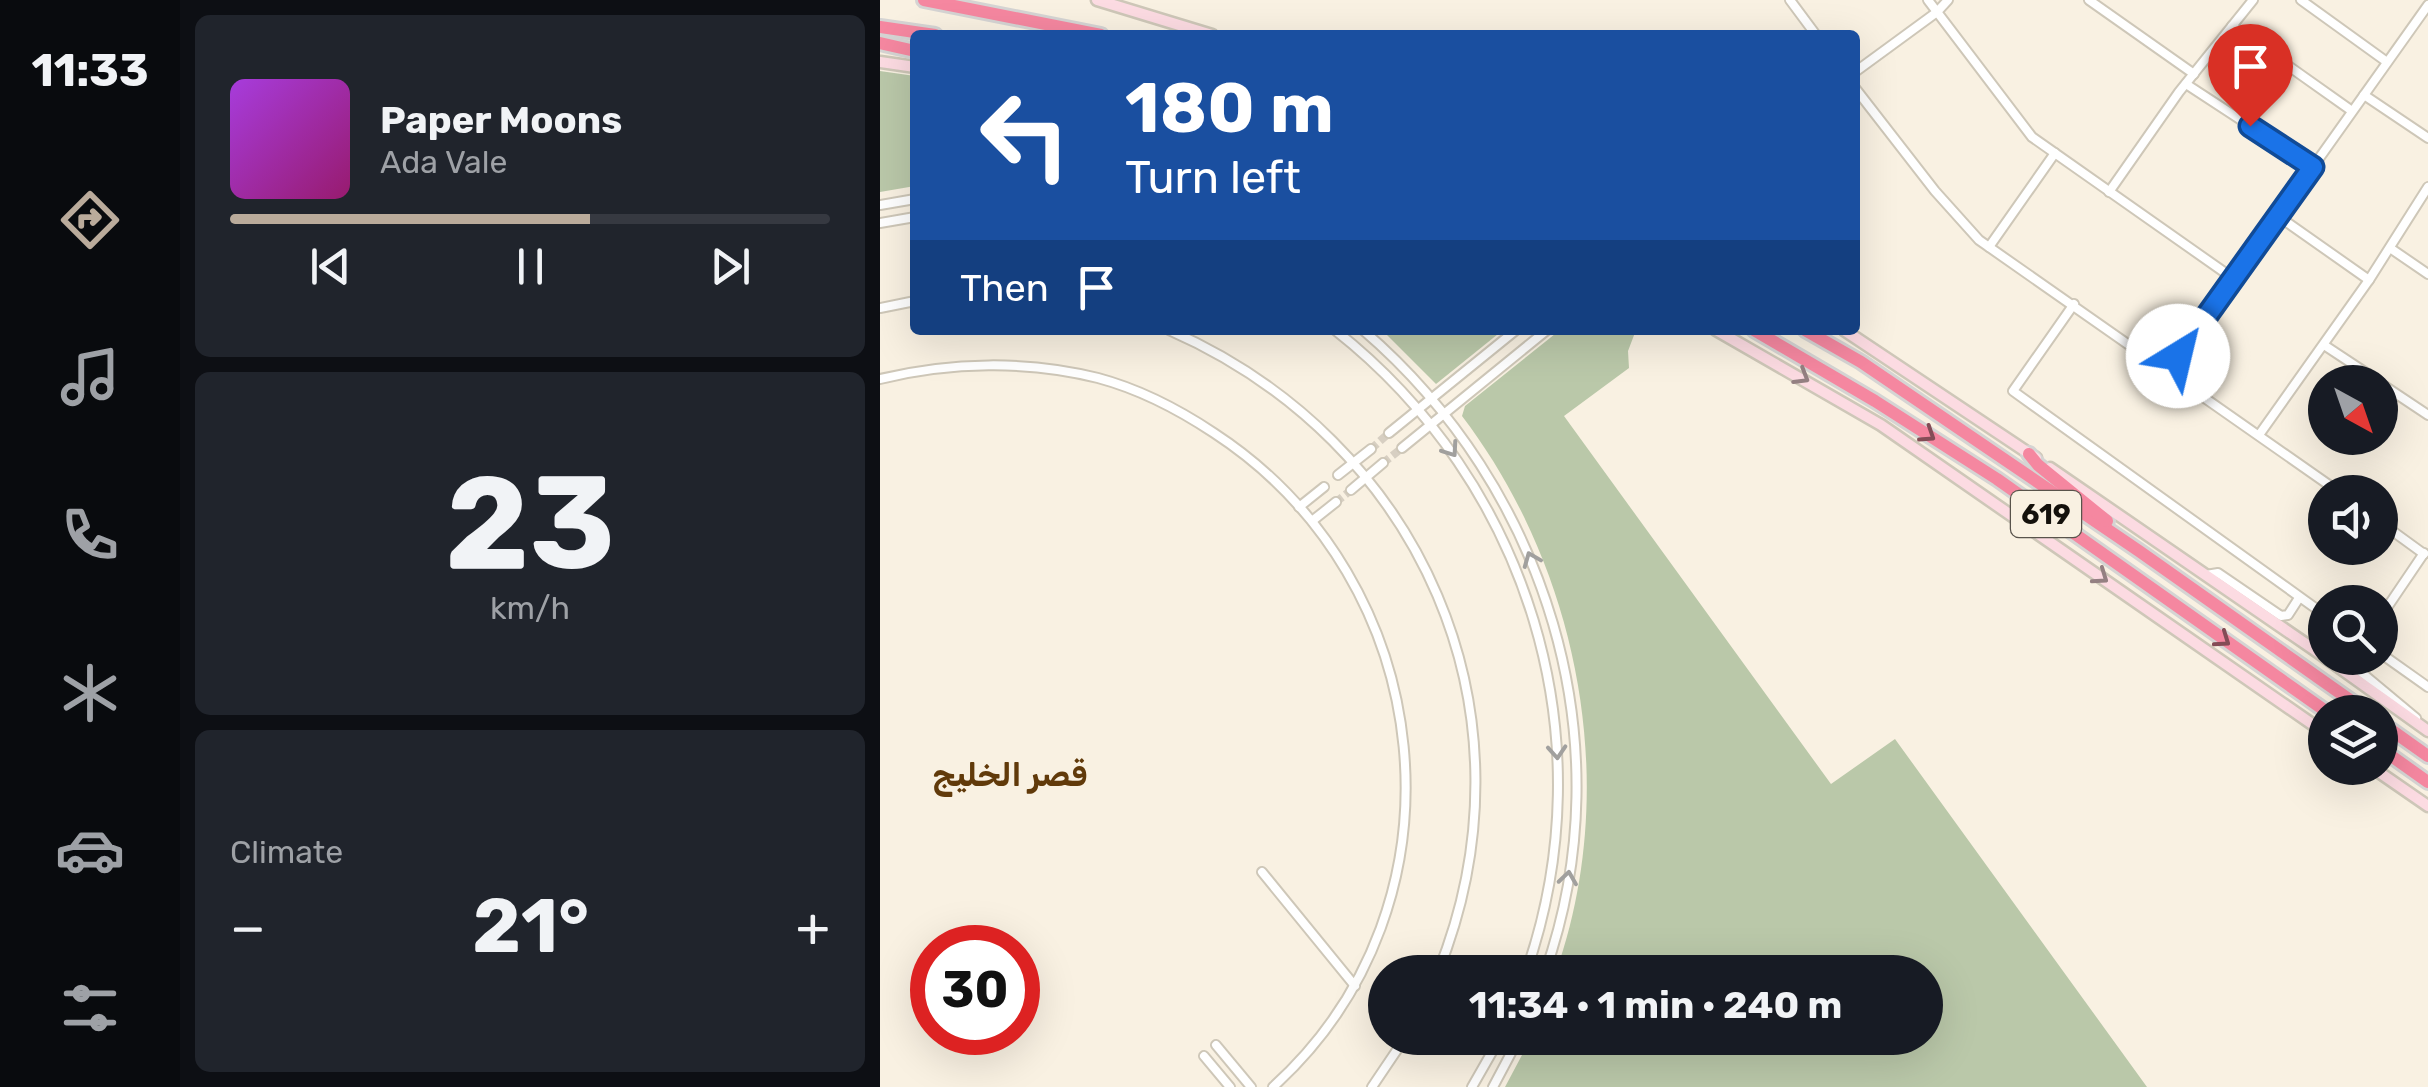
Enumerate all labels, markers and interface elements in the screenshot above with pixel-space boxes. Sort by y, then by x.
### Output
pin [2208,24,2293,127]
icon: arrive [2223,39,2278,94]
text: 11:33 [31,44,149,97]
text: 180 m [1125,67,1334,150]
icon: left [960,70,1090,200]
text: Paper Moons [380,97,622,143]
text: Ada Vale [380,143,507,181]
text: Turn left [1125,151,1301,204]
icon: directions [55,185,125,255]
icon: previous [303,239,358,294]
icon: pause [503,239,558,294]
icon: next [703,239,758,294]
icon: arrive [1069,260,1124,315]
text: Then [960,265,1049,311]
position arrow [2126,304,2230,408]
icon: music [55,342,125,412]
one-way arrow [1791,365,1809,384]
north arrow [2308,365,2398,455]
map controls [2308,365,2398,785]
one-way arrow [1917,422,1935,441]
one-way arrow [1439,438,1457,457]
text: 23 [445,446,615,601]
button: sound [2308,475,2398,565]
road number: 619 [2011,491,2081,537]
icon: phone [55,500,125,570]
one-way arrow [1523,552,1543,570]
one-way arrow [2089,565,2108,583]
button: search [2308,585,2398,675]
text: km/h [490,589,570,627]
one-way arrow [2212,628,2231,646]
icon: climate [55,658,125,728]
button: layers [2308,695,2398,785]
one-way arrow [1546,745,1567,761]
district label: قصر الخليج [933,756,1087,797]
icon: car [55,815,125,885]
text: Climate [230,833,343,871]
one-way arrow [1557,870,1578,886]
text: 21° [472,882,589,971]
text: − [230,895,266,960]
text: + [796,895,830,960]
speed limit sign: 30 [910,925,1040,1055]
icon: filters [55,973,125,1043]
text: 11:34 · 1 min · 240 m [1469,982,1842,1028]

